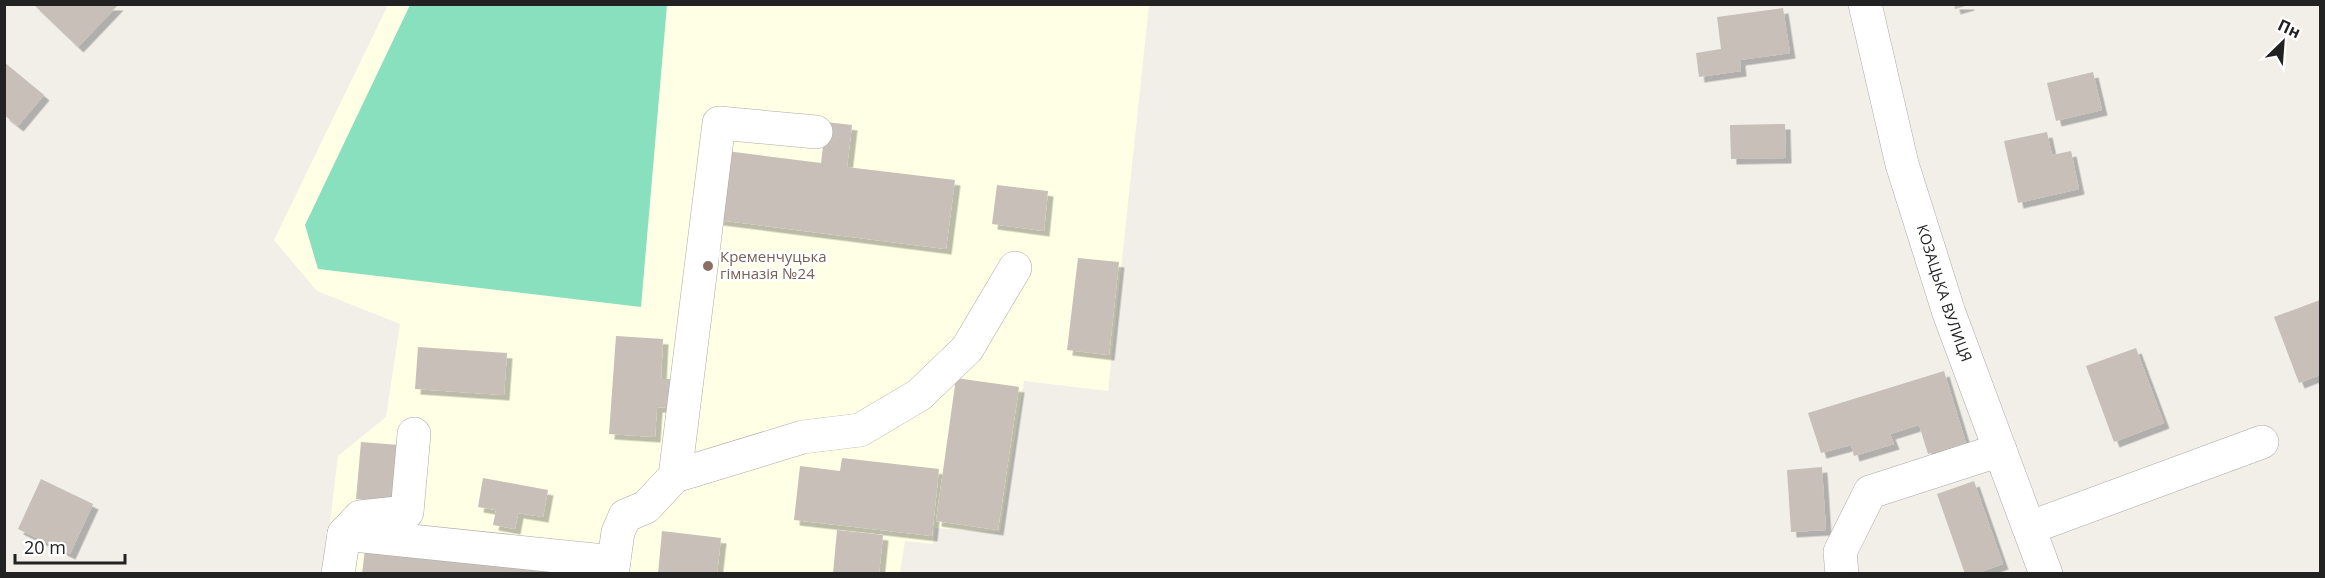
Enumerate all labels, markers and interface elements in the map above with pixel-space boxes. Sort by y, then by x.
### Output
north arrow [2253,12,2313,72]
text: Пн [2274,14,2304,43]
street label: КОЗАЦЬКА ВУЛИЦЯ [1913,222,1977,364]
place label: Кременчуцька гімназія №24 [720,246,827,283]
marker: Кременчуцька гімназія №24 [701,259,715,273]
scale bar [15,527,124,565]
text: 20 m [24,535,66,559]

